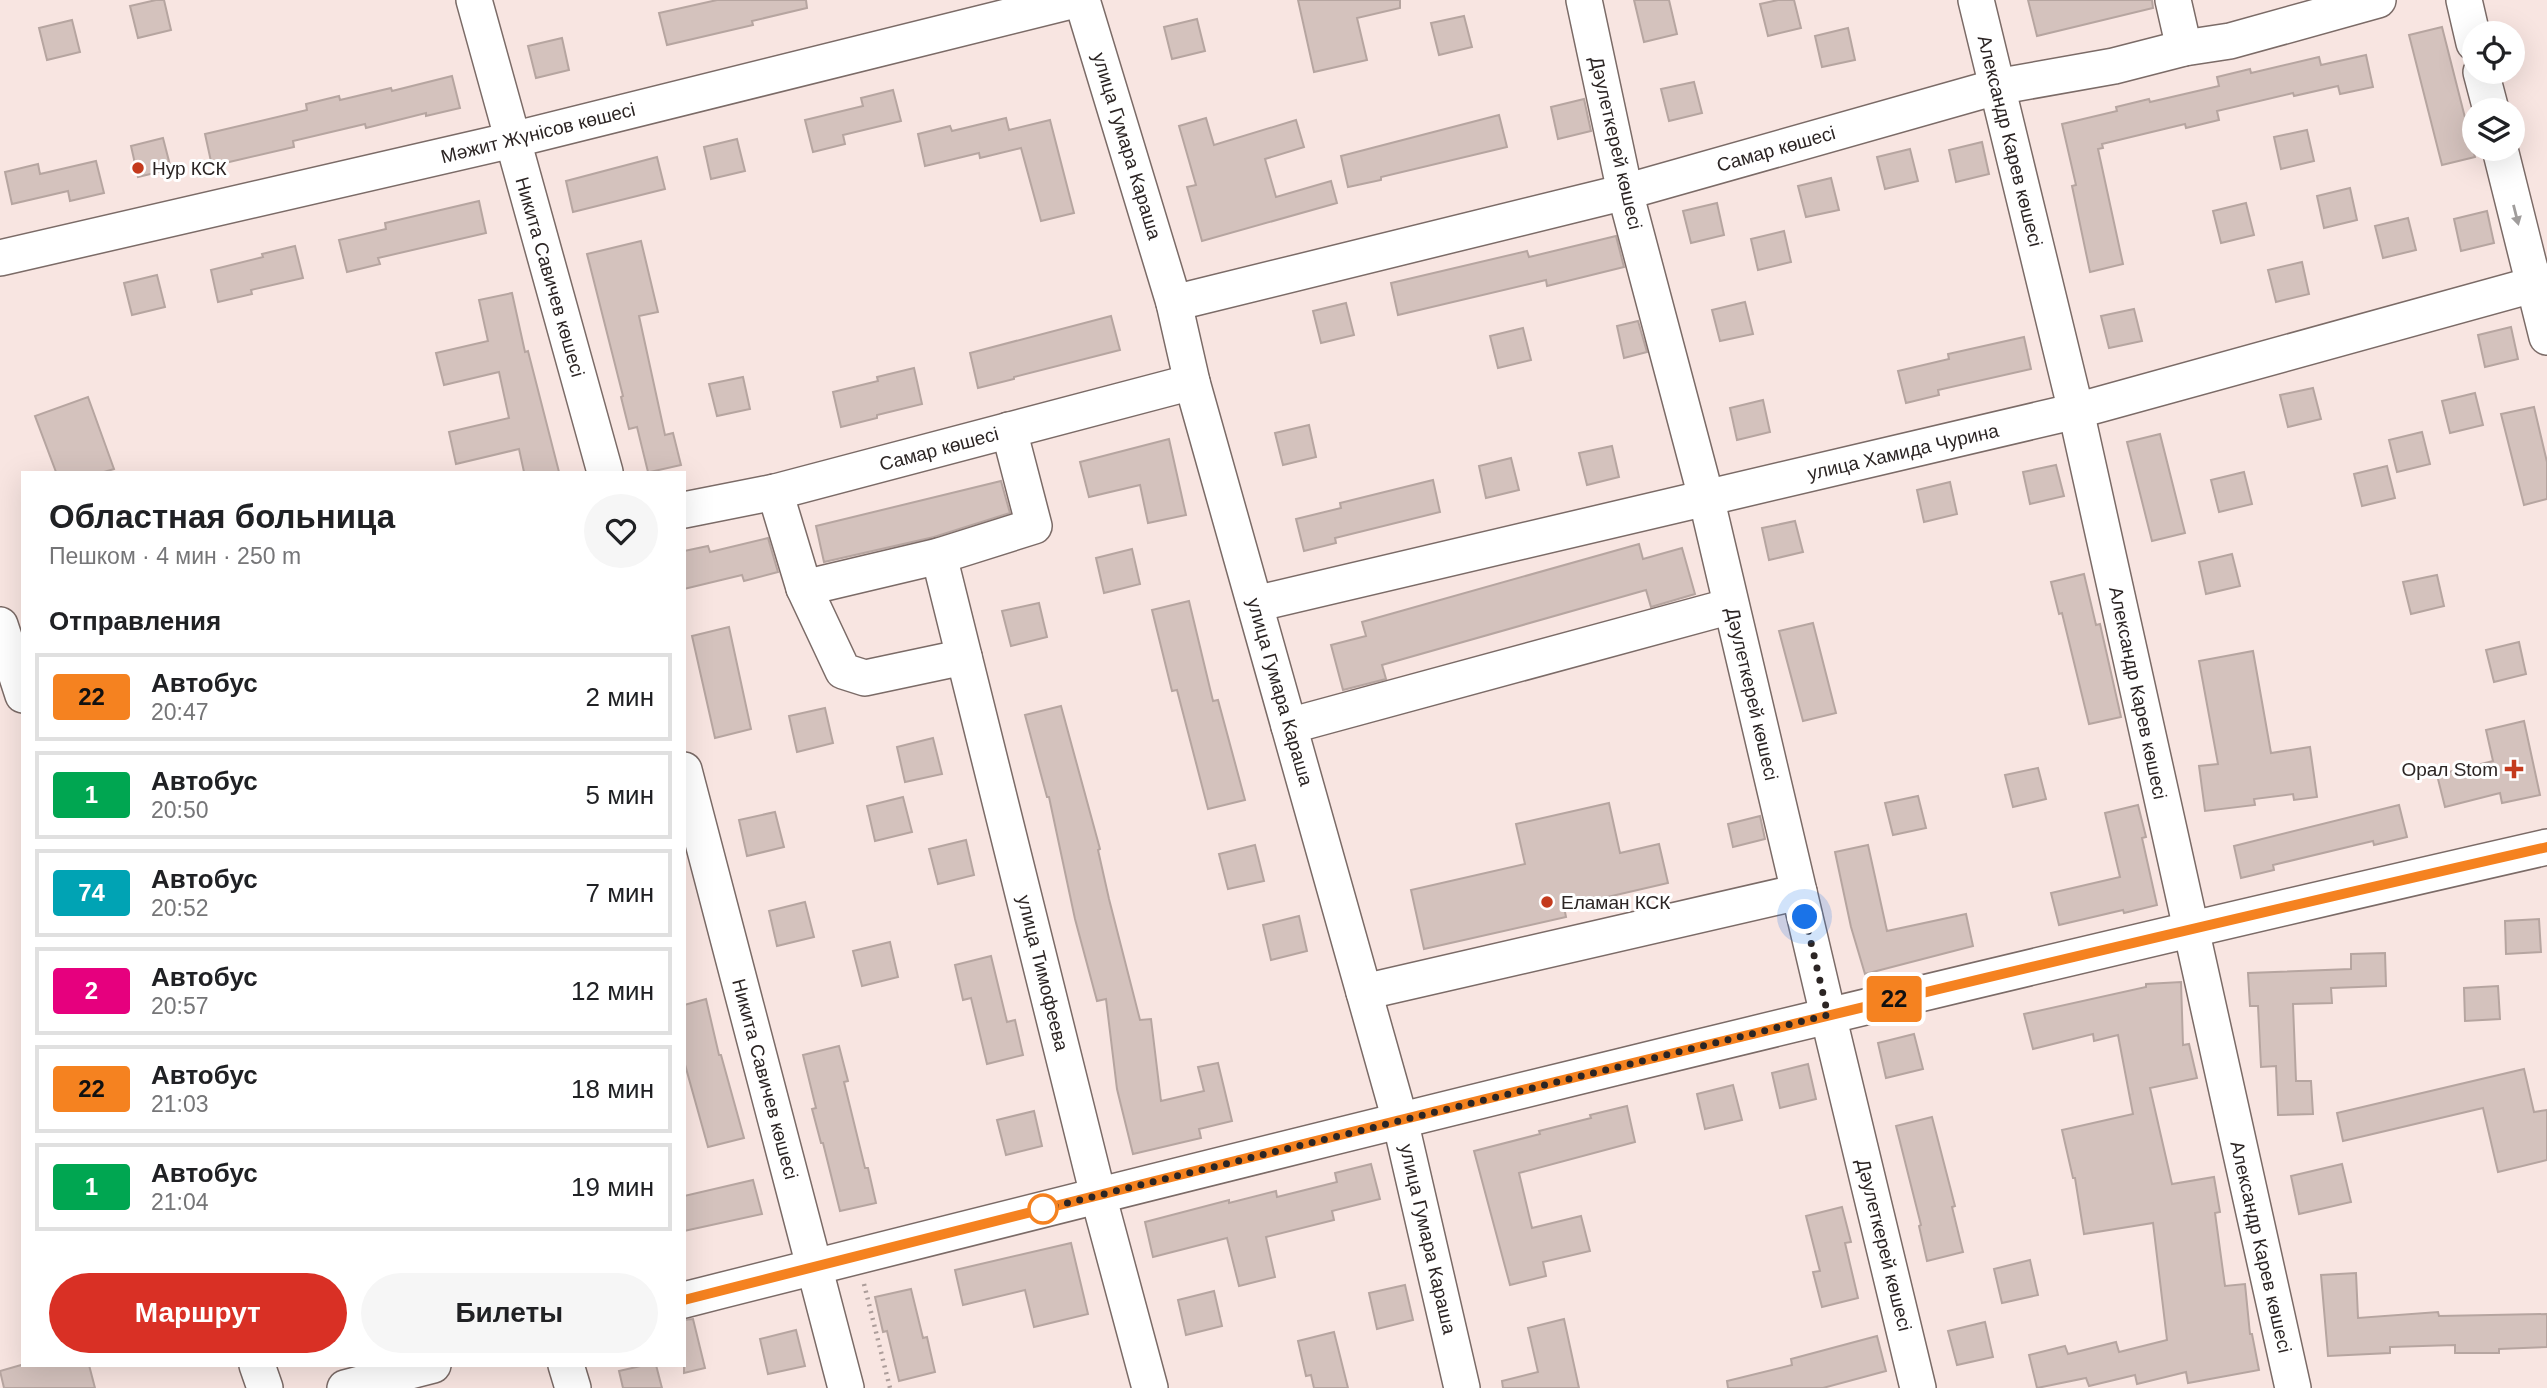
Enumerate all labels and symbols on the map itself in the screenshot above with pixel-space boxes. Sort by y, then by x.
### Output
street label: Александр Карев көшесі [1974,33,2046,249]
street label: улица Гумара Караша [1089,50,1166,242]
street label: Дәулеткерей көшесі [1586,55,1646,231]
street label: Мәжит Жүнісов көшесі [439,99,637,167]
street label: Самар көшесі [1714,122,1838,176]
place label: Нур КСК [152,158,227,179]
marker: Нур КСК [130,160,146,176]
street label: Никита Савичев көшесі [511,175,589,379]
one-way arrow [2511,204,2522,226]
street label: улица Хамида Чурина [1805,420,2001,484]
street label: Самар көшесі [877,423,1001,475]
street label: Александр Карев көшесі [2105,585,2171,801]
street label: улица Гумара Караша [1243,596,1317,789]
street label: Дәулеткерей көшесі [1722,606,1782,782]
place label: Орал Stom [2401,759,2498,780]
marker: Орал Stom [2504,759,2524,779]
place label: Еламан КСК [1561,892,1670,913]
street label: улица Тимофеева [1013,893,1073,1053]
marker: Еламан КСК [1539,894,1555,910]
your location [1787,899,1822,934]
street label: Никита Савичев көшесі [728,976,802,1182]
line badge: 22 [1862,976,1926,1022]
street label: Александр Карев көшесі [2226,1139,2296,1355]
street label: улица Гумара Караша [1396,1142,1460,1337]
street label: Дәулеткерей көшесі [1852,1157,1916,1333]
unlabelled marker [1028,1194,1058,1224]

